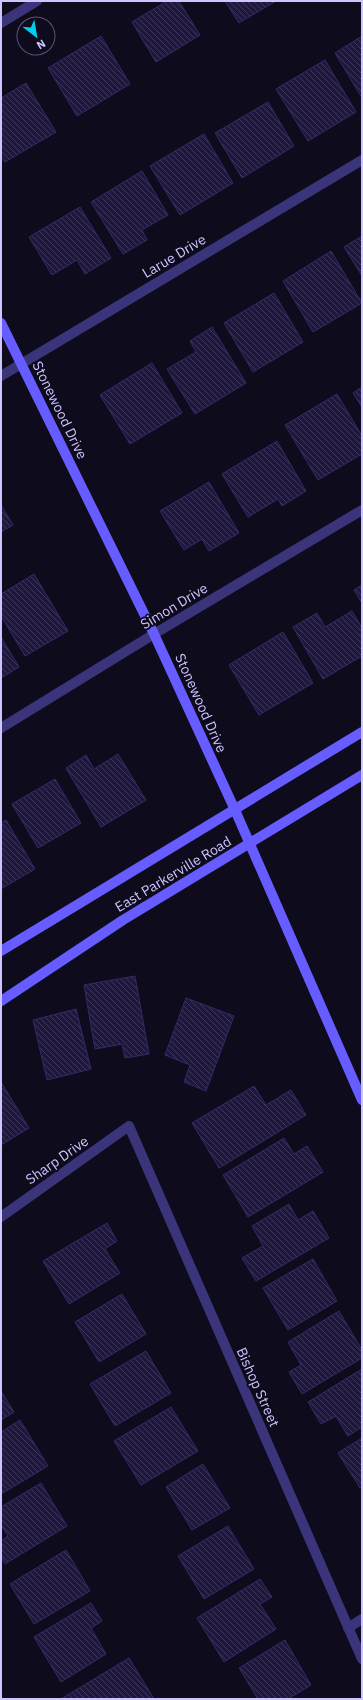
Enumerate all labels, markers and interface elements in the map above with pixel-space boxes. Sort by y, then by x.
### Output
north arrow [16,16,56,56]
text: N [34,37,48,53]
street label: Larue Drive [139,230,209,282]
street label: Stonewood Drive [29,358,92,462]
street label: Simon Drive [137,579,211,633]
street label: Stonewood Drive [171,651,231,756]
street label: East Parkerville Road [111,832,235,916]
street label: Sharp Drive [22,1132,92,1188]
street label: Bishop Street [232,1344,284,1430]

